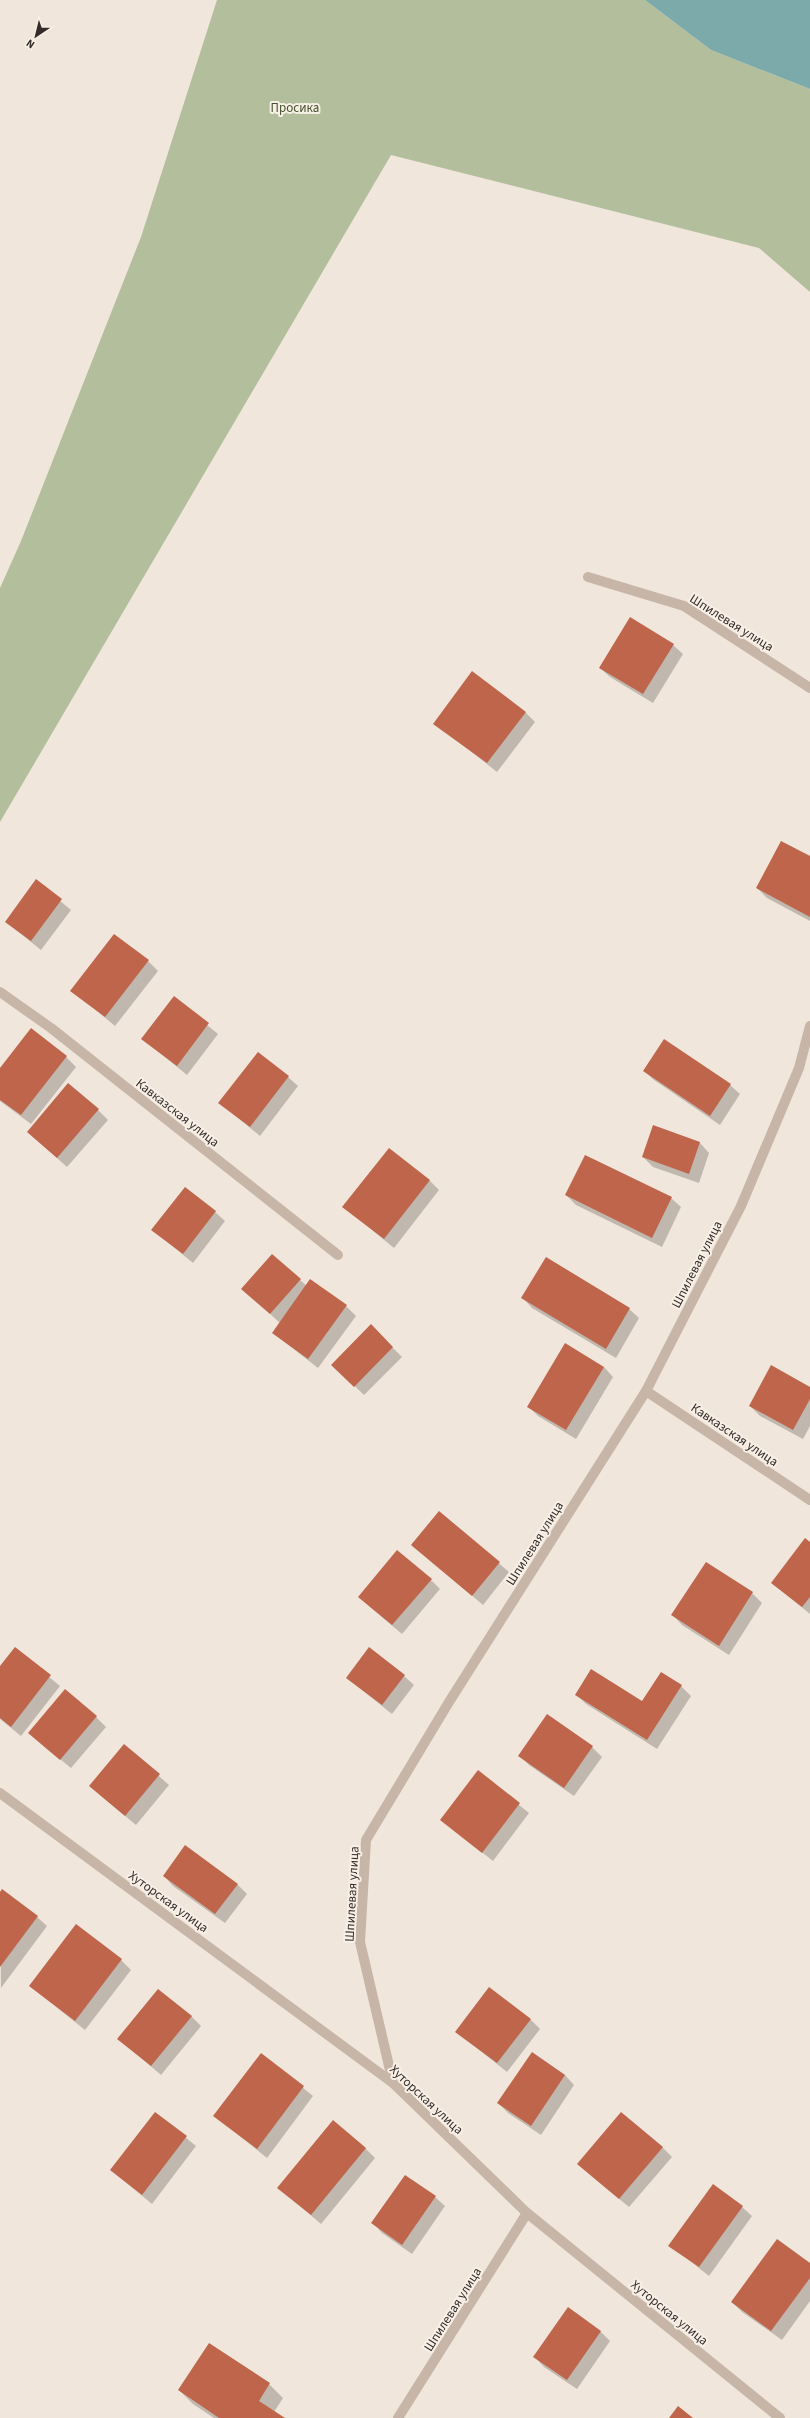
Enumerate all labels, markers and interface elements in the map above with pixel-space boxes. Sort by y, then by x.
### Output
north arrow [16,16,56,56]
text: N [23,36,38,52]
park label: Просика [271,99,319,117]
street label: Шпилевая улица [686,590,777,656]
street label: Кавказская улица [132,1074,223,1151]
street label: Шпилевая улица [667,1218,727,1311]
street label: Кавказская улица [687,1399,782,1471]
street label: Шпилевая улица [502,1498,568,1589]
street label: Шпилевая улица [341,1846,363,1942]
street label: Хуторская улица [125,1867,212,1937]
street label: Хуторская улица [386,2061,467,2139]
street label: Шпилевая улица [420,2264,486,2355]
street label: Хуторская улица [627,2276,712,2350]

